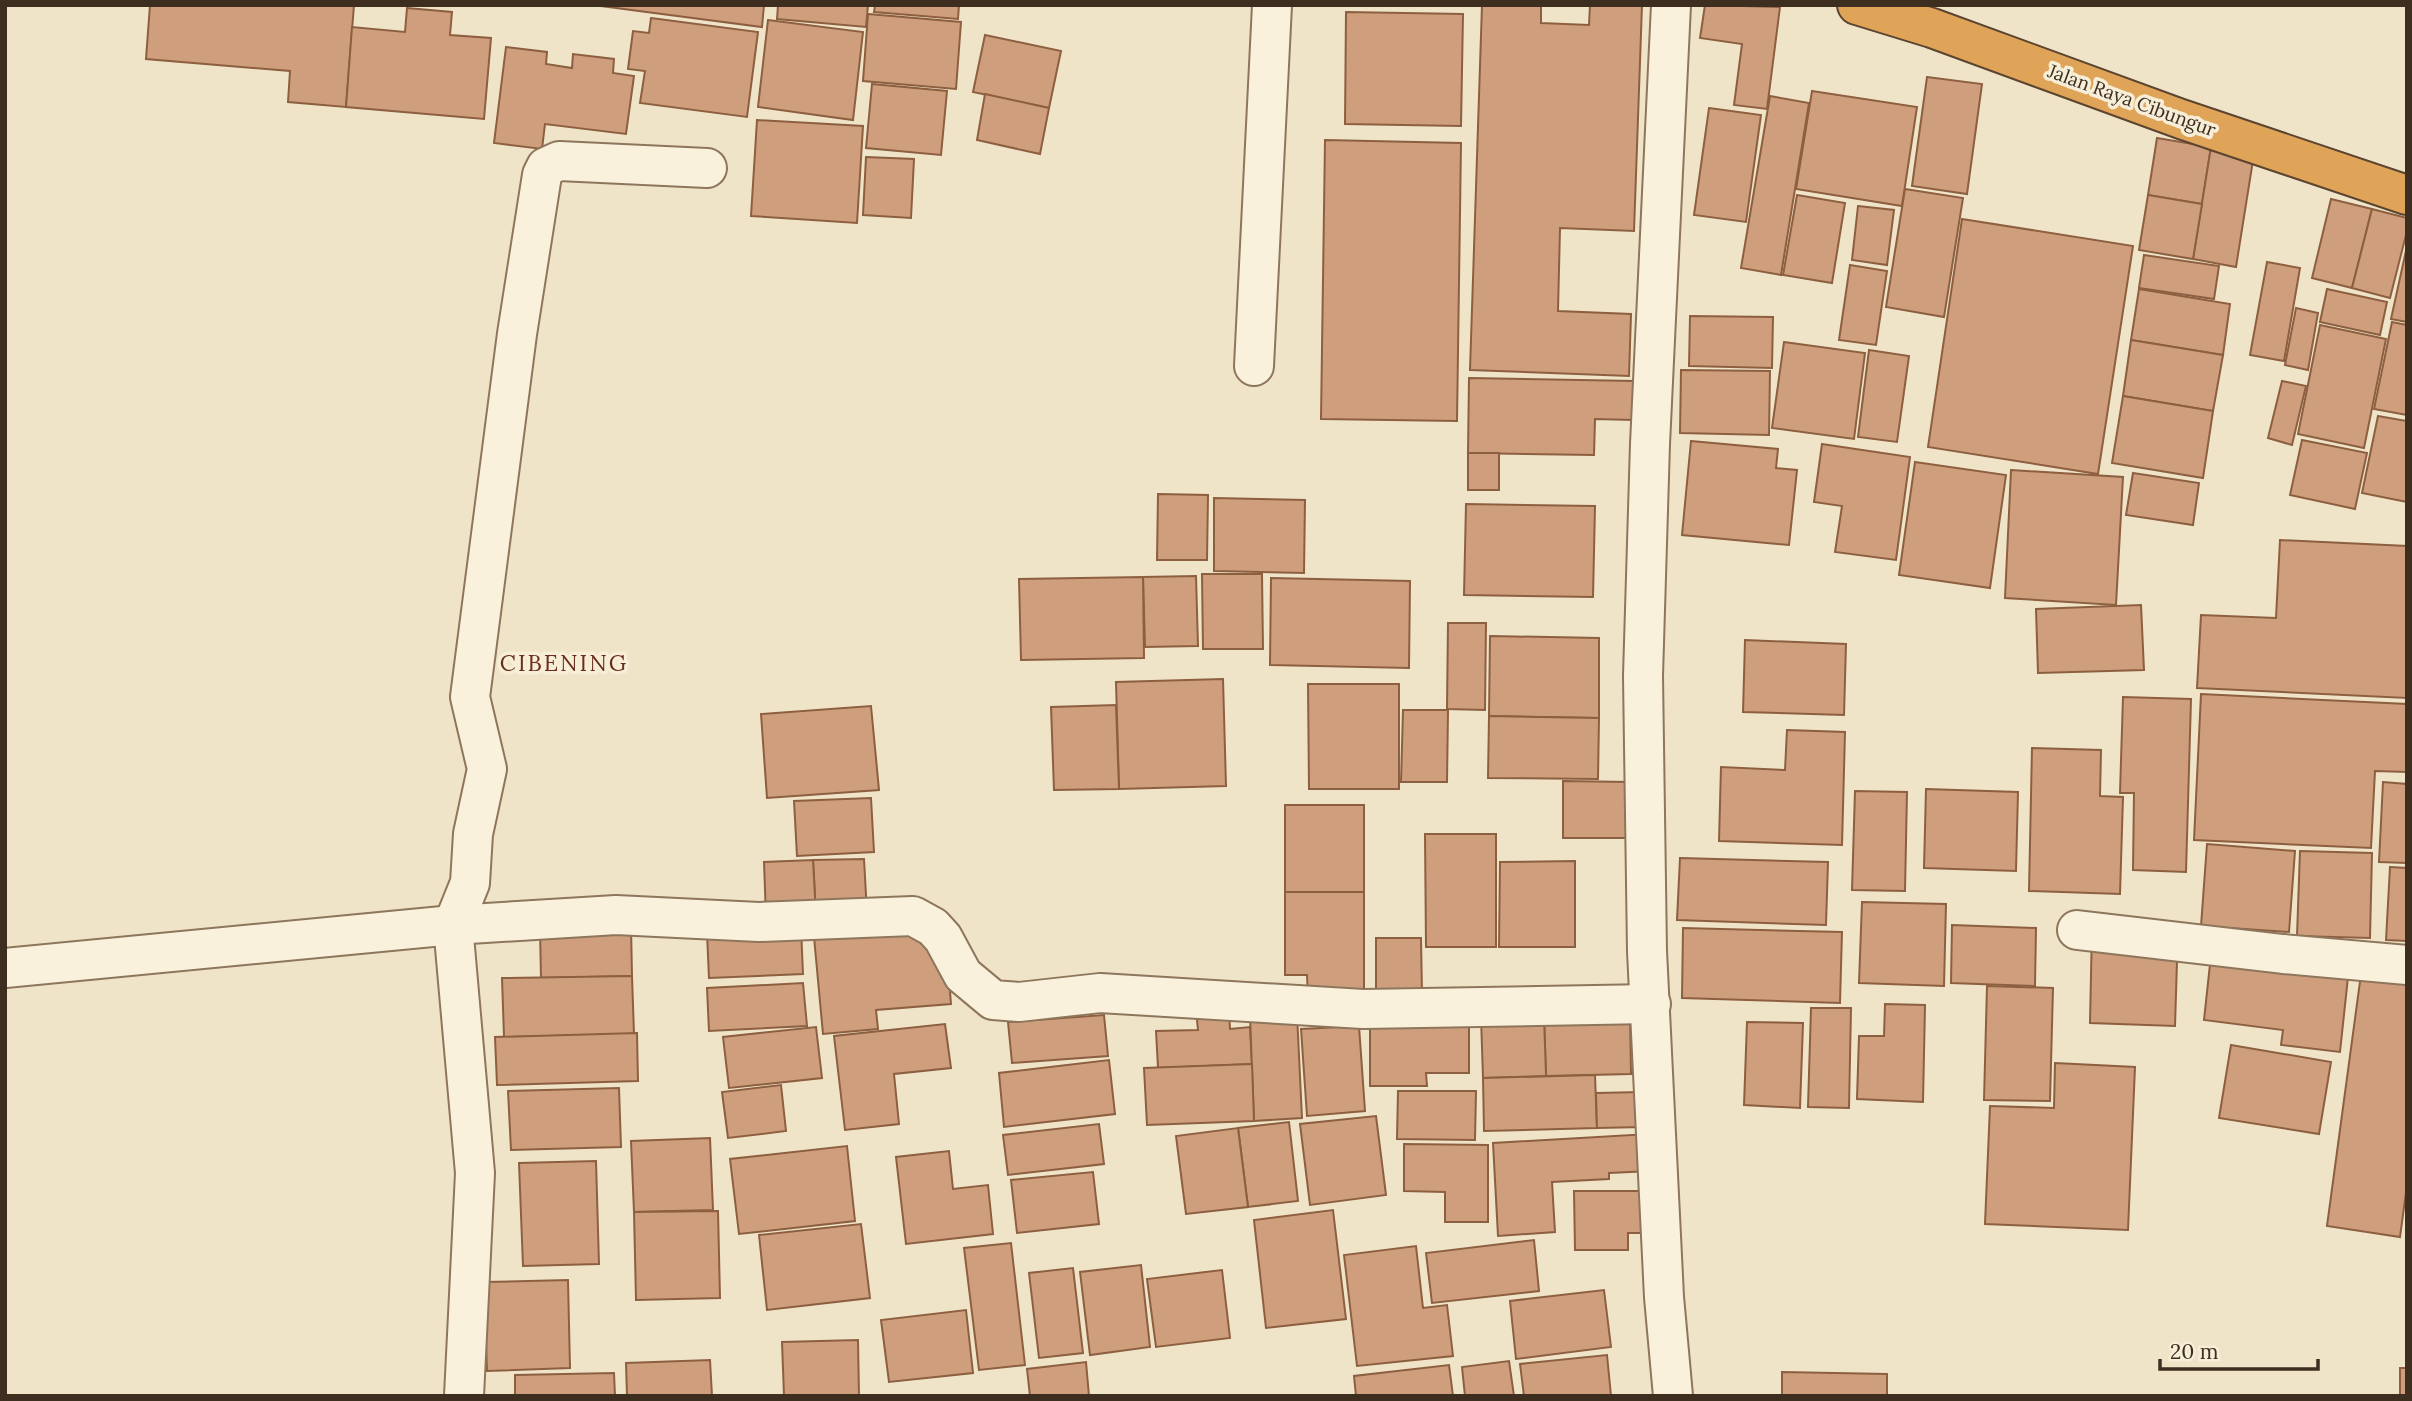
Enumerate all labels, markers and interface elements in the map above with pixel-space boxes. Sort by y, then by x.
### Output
street label: Jalan Raya Cibungur [2044,58,2220,142]
district label: CIBENING [500,648,628,677]
scale bar [2160,1328,2318,1372]
text: 20 m [2170,1338,2219,1365]

